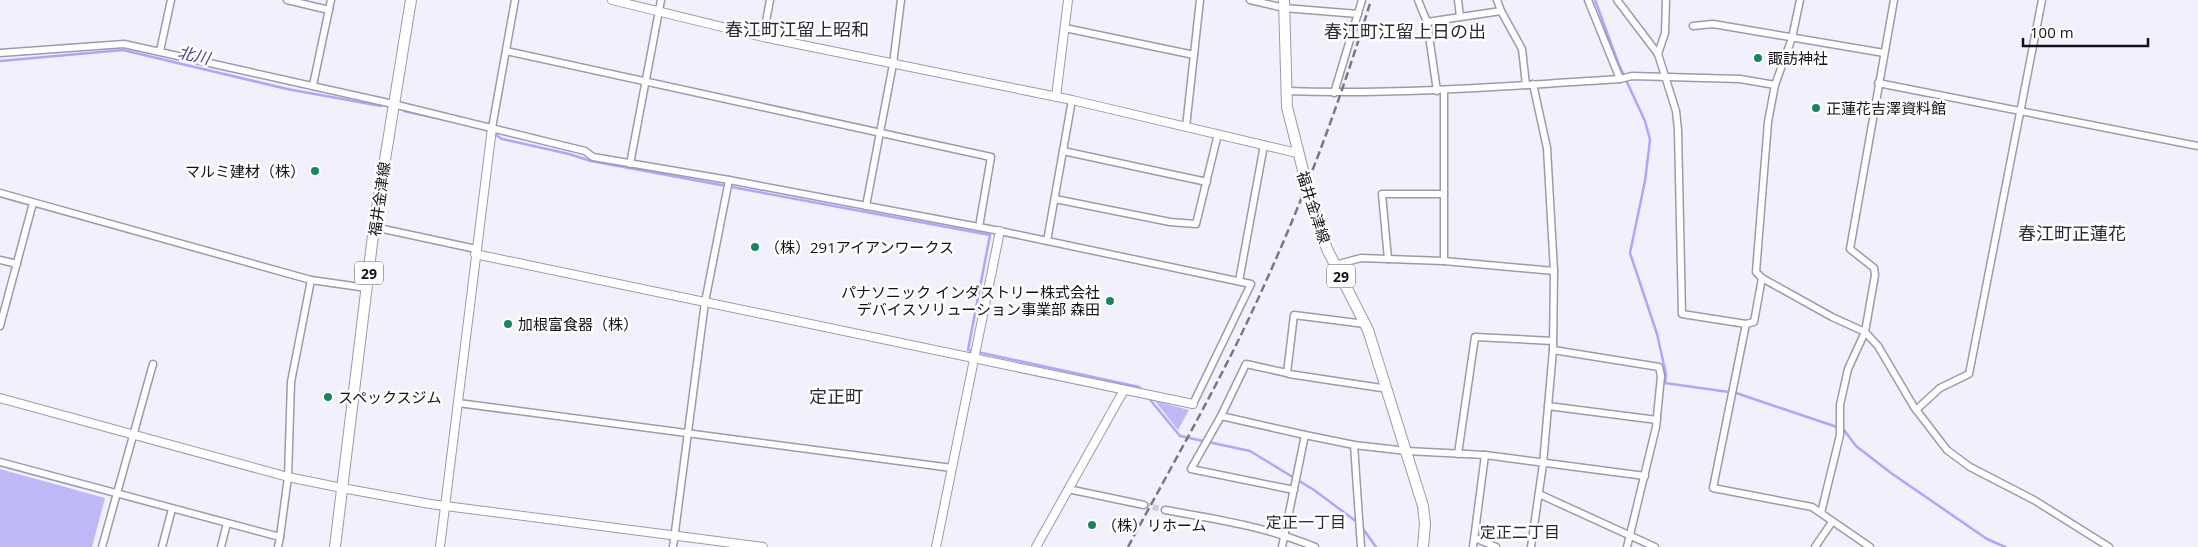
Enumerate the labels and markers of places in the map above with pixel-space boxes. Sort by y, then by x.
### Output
place label: 諏訪神社 [1768,48,1828,68]
marker: 諏訪神社 [1752,52,1764,64]
place label: 正蓮花吉澤資料館 [1826,98,1946,118]
marker: 正蓮花吉澤資料館 [1810,102,1822,114]
place label: マルミ建材（株） [185,161,305,181]
marker: マルミ建材（株） [309,165,321,177]
place label: （株）291アイアンワークス [765,237,954,257]
marker: （株）291アイアンワークス [749,241,761,253]
place label: パナソニック インダストリー株式会社 デバイスソリューション事業部 森田 [841,282,1100,319]
marker: パナソニック インダストリー株式会社 デバイスソリューション事業部 森田 [1104,295,1116,307]
place label: 加根富食器（株） [518,314,638,334]
marker: 加根富食器（株） [502,318,514,330]
place label: スペックスジム [338,387,442,407]
marker: スペックスジム [322,391,334,403]
place label: （株）リホーム [1102,515,1207,535]
marker: （株）リホーム [1086,519,1098,531]

